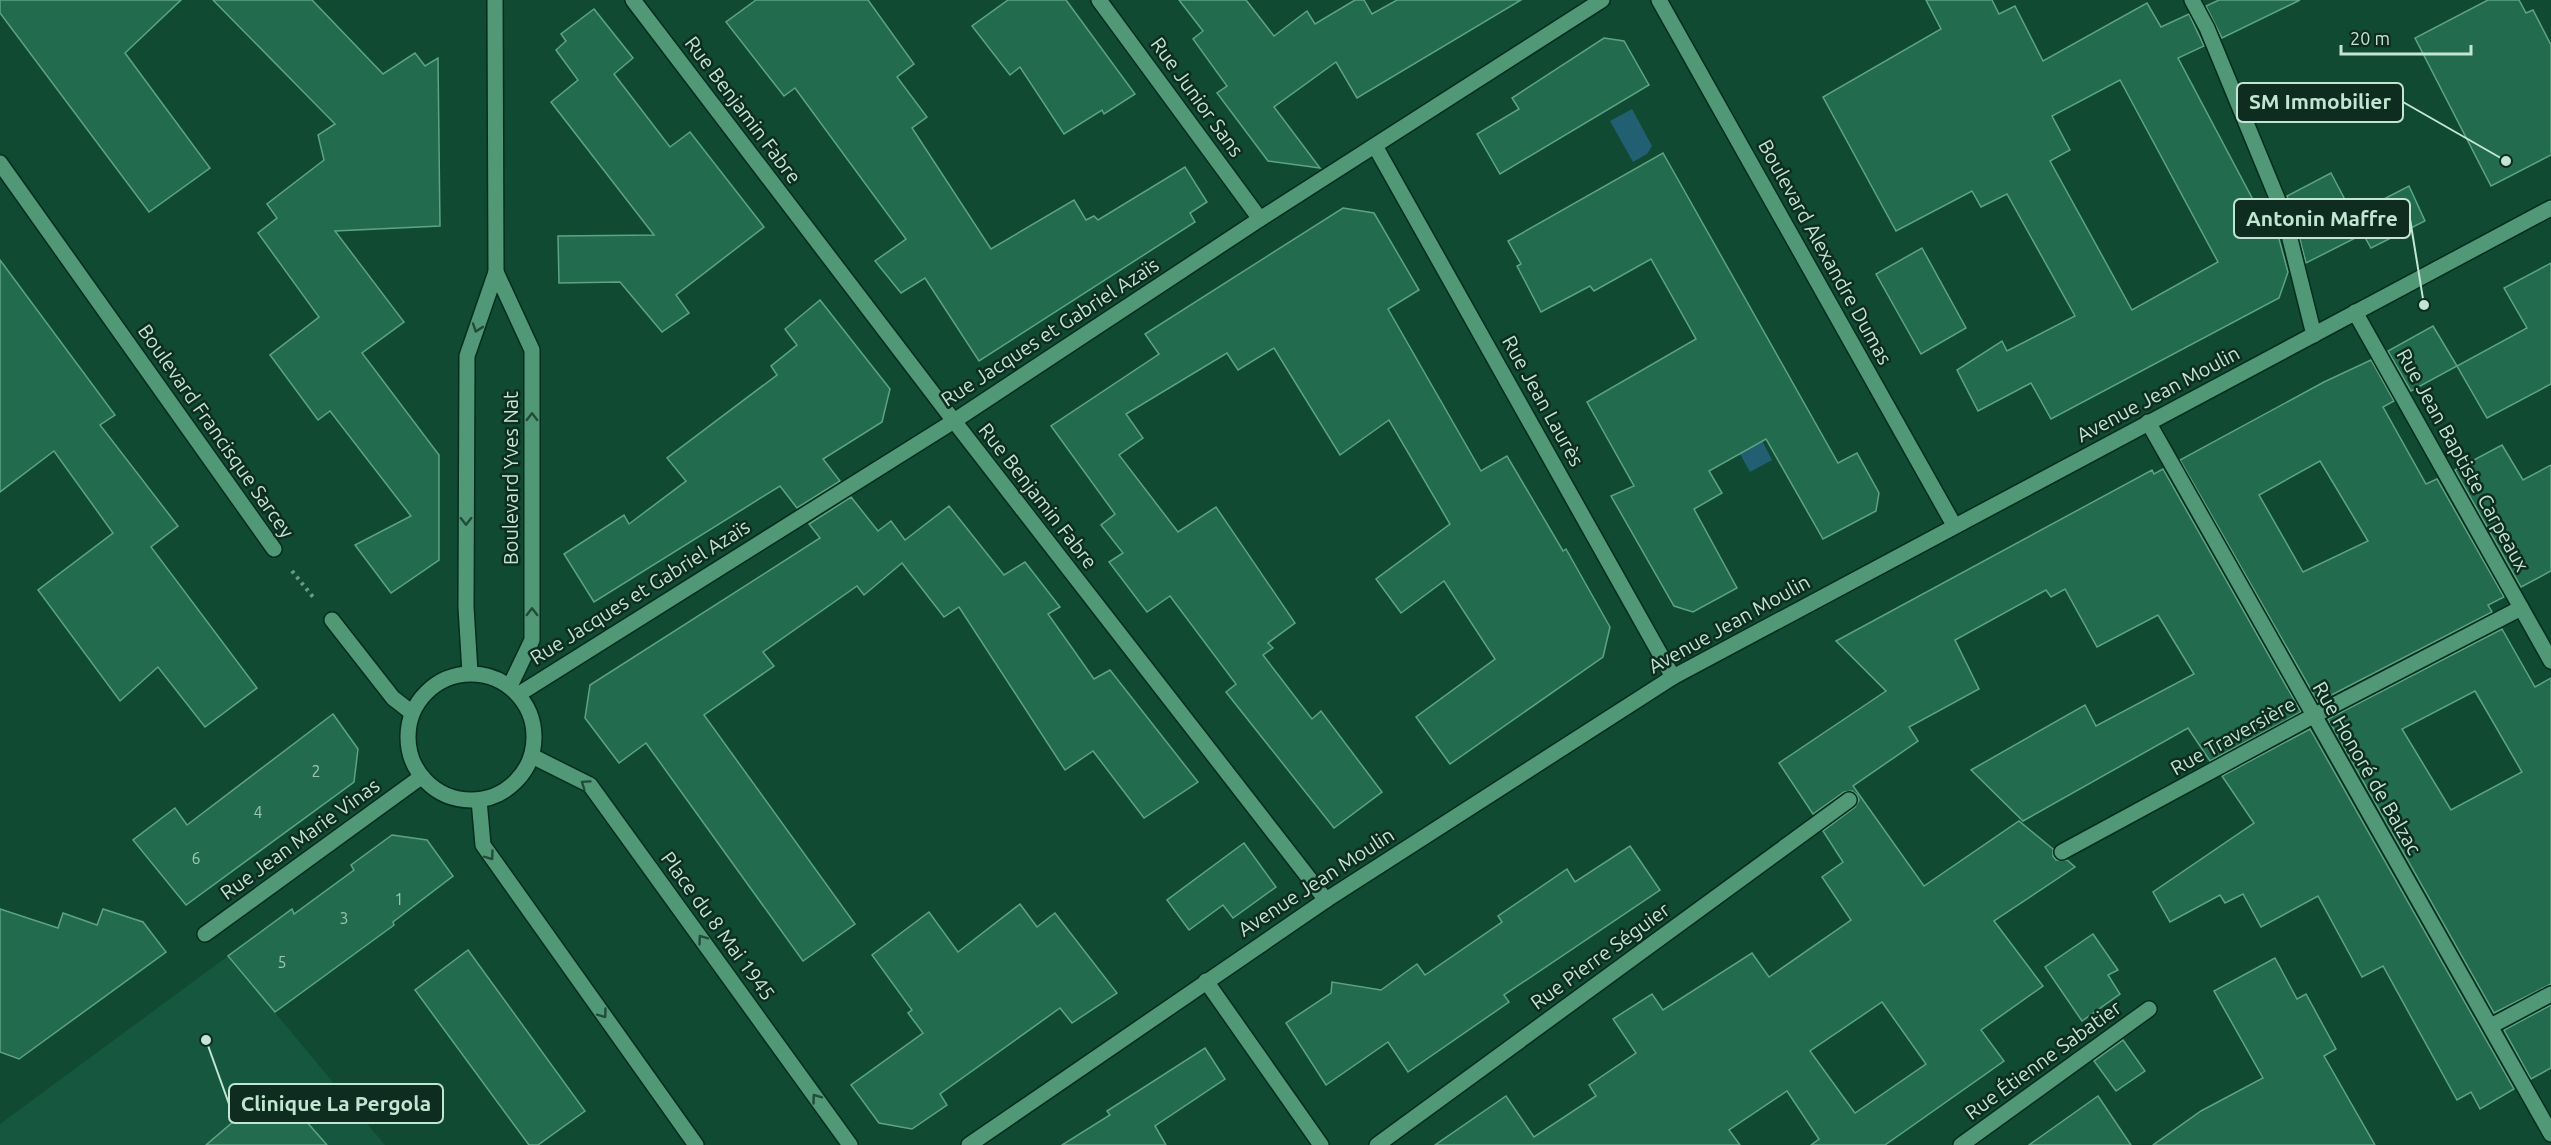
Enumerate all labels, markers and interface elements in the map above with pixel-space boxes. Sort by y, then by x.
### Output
scale bar [2341,18,2472,56]
text: 20 m [2350,28,2390,48]
street label: Rue Benjamin Fabre [681,32,806,188]
street label: Rue Junior Sans [1146,33,1248,161]
callout: SM Immobilier [2237,83,2403,122]
text: SM Immobilier [2249,89,2391,113]
street label: Boulevard Alexandre Dumas [1754,135,1897,368]
callout: Antonin Maffre [2234,199,2410,238]
text: Antonin Maffre [2246,206,2398,230]
street label: Rue Jacques et Gabriel Azaïs [937,253,1163,411]
street label: Boulevard Francisque Sarcey [134,320,299,542]
one-way arrow [471,322,484,332]
street label: Rue Jean Laurès [1498,331,1589,470]
street label: Avenue Jean Moulin [2072,341,2243,446]
street label: Rue Jean Baptiste Carpeaux [2393,344,2534,575]
street label: Boulevard Yves Nat [499,391,522,565]
one-way arrow [526,412,538,421]
street label: Rue Benjamin Fabre [974,418,1102,573]
street label: Rue Jacques et Gabriel Azaïs [526,514,754,669]
one-way arrow [460,516,472,525]
street label: Avenue Jean Moulin [1644,570,1814,678]
one-way arrow [526,607,538,616]
street label: Rue Honoré de Balzac [2309,677,2426,858]
street label: Rue Traversière [2166,692,2299,779]
house number: 2 [311,762,321,780]
street label: Rue Jean Marie Vinas [216,773,384,904]
one-way arrow [581,780,592,791]
house number: 4 [253,803,263,821]
street label: Avenue Jean Moulin [1234,823,1398,941]
street label: Place du 8 Mai 1945 [657,847,780,1005]
house number: 6 [191,849,201,867]
one-way arrow [483,849,494,860]
house number: 1 [394,890,404,908]
street label: Rue Pierre Séguier [1526,897,1674,1014]
house number: 3 [339,909,349,927]
one-way arrow [698,935,709,946]
house number: 5 [277,953,287,971]
street label: Rue Étienne Sabatier [1960,995,2125,1124]
one-way arrow [596,1008,607,1019]
callout: Clinique La Pergola [229,1084,443,1123]
text: Clinique La Pergola [241,1091,431,1115]
one-way arrow [812,1093,823,1104]

